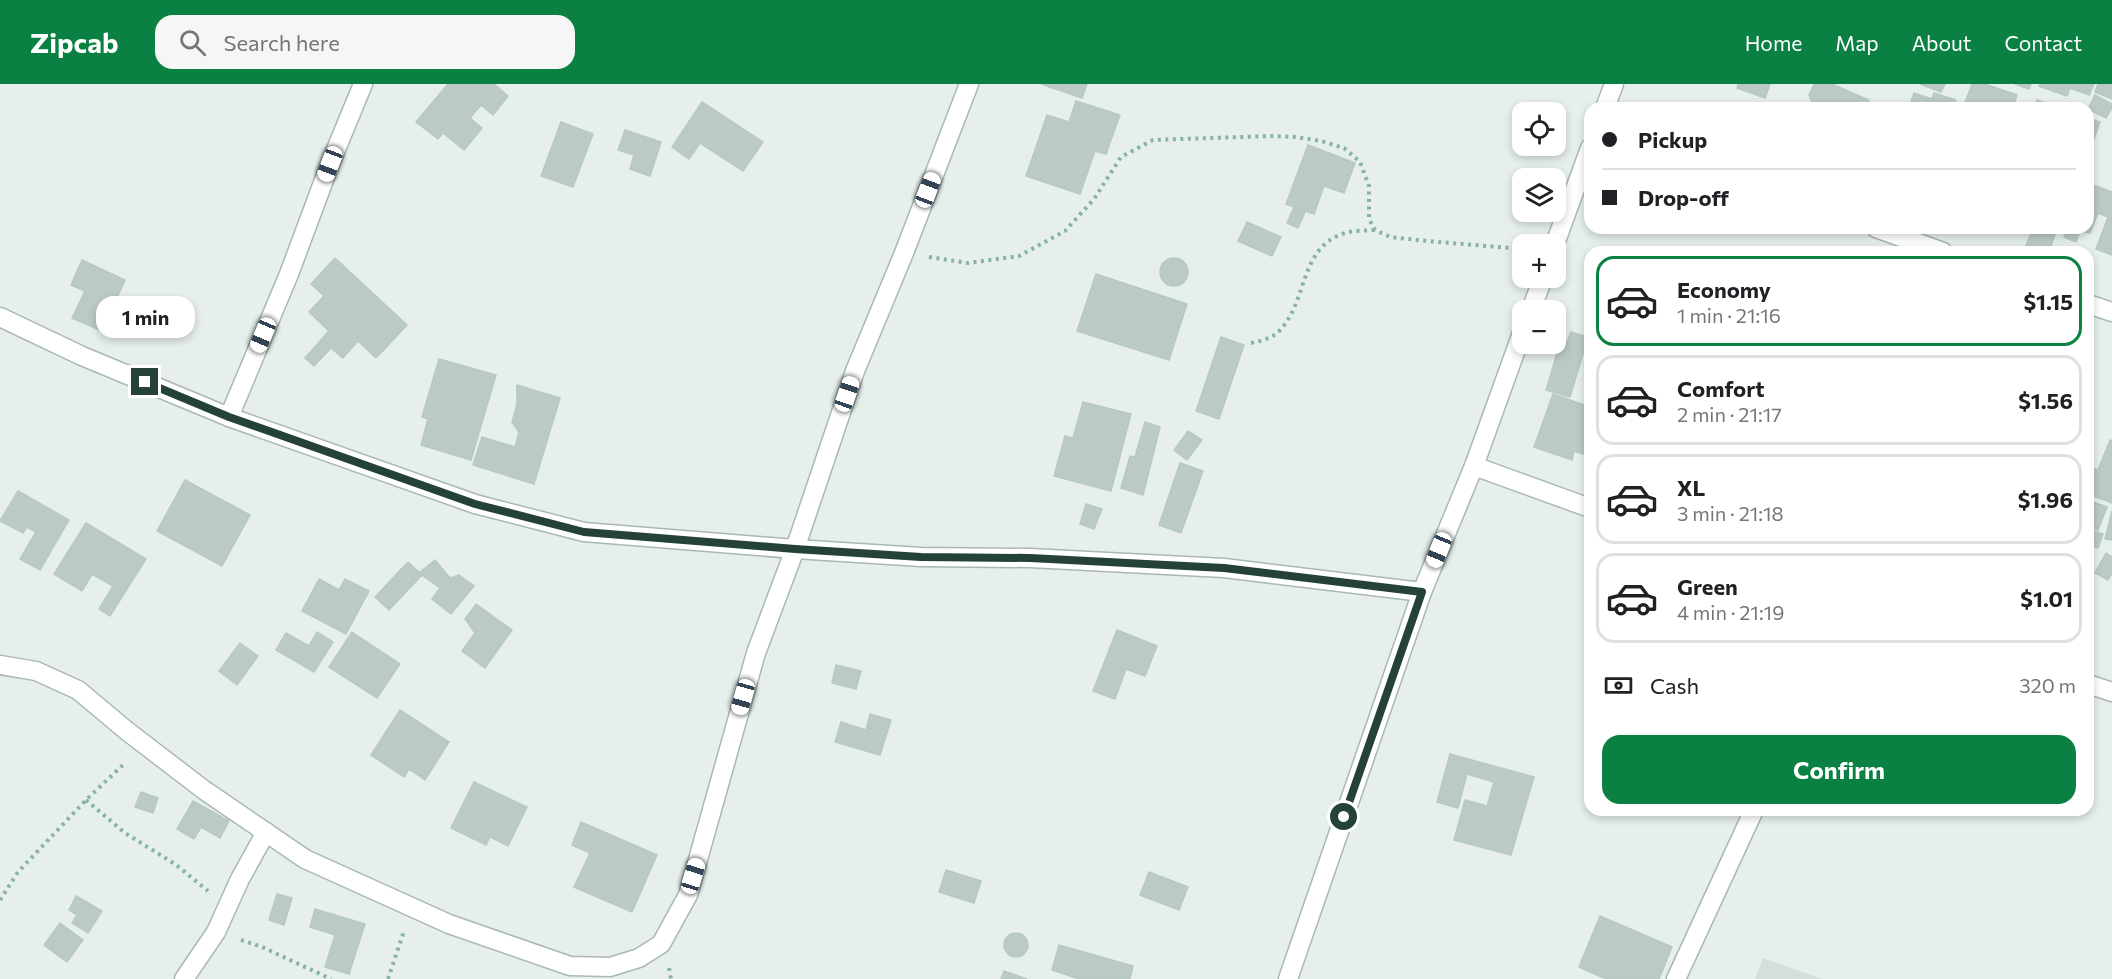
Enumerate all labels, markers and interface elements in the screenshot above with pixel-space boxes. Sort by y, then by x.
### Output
search box [155,15,575,69]
text: Zipcab [30,25,119,59]
icon: search [176,26,209,59]
text: Search here [224,29,340,56]
text: Home [1745,30,1802,55]
text: Map [1835,30,1879,55]
text: About [1912,30,1971,55]
text: Contact [2004,30,2082,55]
map controls [1512,102,1566,354]
button: locate [1512,102,1566,156]
text: Pickup [1638,126,1707,153]
car [315,144,345,184]
button: layers [1512,168,1566,222]
car [913,170,943,210]
text: Drop-off [1638,184,1729,211]
button: + [1512,234,1566,288]
icon: car [1605,274,1659,328]
text: Economy [1677,276,1771,303]
text: $1.15 [2023,288,2073,315]
callout: 1 min [96,295,195,337]
button: − [1512,300,1566,354]
text: 1 min · 21:16 [1677,303,1781,327]
text: 1 min [122,305,169,329]
car [248,315,278,355]
route end [131,368,158,395]
icon: car [1605,373,1659,427]
car [833,374,861,414]
text: Comfort [1677,375,1765,402]
text: $1.56 [2018,387,2073,414]
text: 2 min · 21:17 [1677,402,1782,426]
icon: car [1605,472,1659,526]
text: XL [1677,474,1705,501]
text: $1.96 [2018,486,2073,513]
text: 3 min · 21:18 [1677,501,1784,525]
car [1424,530,1454,570]
icon: car [1605,571,1659,625]
text: Green [1677,573,1738,600]
text: $1.01 [2020,585,2073,612]
text: 4 min · 21:19 [1677,600,1784,624]
icon: cash [1602,669,1635,702]
text: Cash [1650,672,1699,699]
text: 320 m [2019,673,2076,697]
car [729,677,757,717]
button: Confirm [1602,735,2076,804]
route start [1330,803,1357,830]
car [679,856,707,896]

